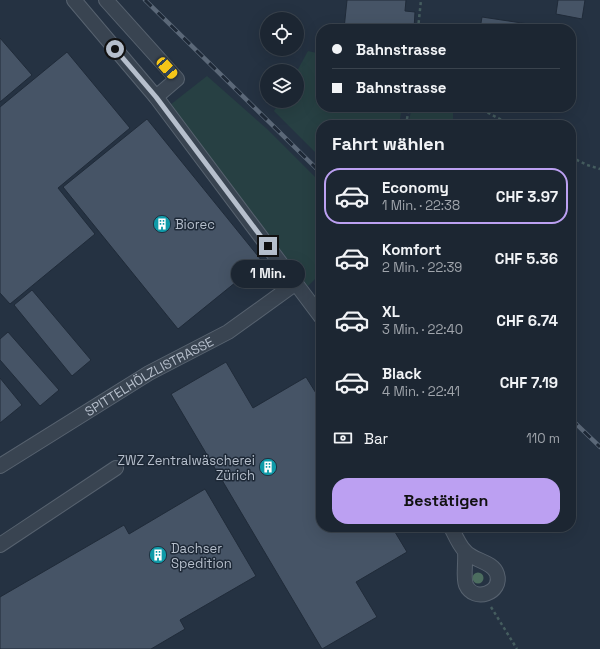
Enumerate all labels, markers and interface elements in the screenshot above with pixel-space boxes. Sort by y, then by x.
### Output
map controls [260,12,304,108]
button: locate [260,12,304,56]
route start [106,40,124,58]
text: Bahnstrasse [356,40,446,59]
car [155,55,179,81]
button: layers [260,64,304,108]
text: Bahnstrasse [356,78,446,97]
text: Fahrt wählen [332,132,445,155]
icon: car [334,178,370,214]
text: Economy [382,178,449,197]
text: CHF 3.97 [496,187,558,206]
text: 1 Min. · 22:38 [382,197,460,214]
building icon: Biorec [152,214,172,234]
place label: Biorec [175,216,215,233]
route end [259,237,277,255]
icon: car [334,240,370,276]
text: Komfort [382,240,441,259]
text: CHF 5.36 [495,249,558,268]
text: 2 Min. · 22:39 [382,259,462,276]
callout: 1 Min. [231,260,305,288]
text: 1 Min. [250,265,286,282]
icon: car [334,302,370,338]
text: XL [382,302,400,321]
text: CHF 6.74 [496,311,558,330]
text: 3 Min. · 22:40 [382,321,463,338]
street label: SPITTELHÖLZLISTRASSE [81,333,216,420]
icon: car [334,364,370,400]
text: Black [382,364,422,383]
text: CHF 7.19 [500,373,558,392]
text: 4 Min. · 22:41 [382,383,460,400]
icon: cash [332,427,354,449]
text: Bar [364,429,388,448]
text: 110 m [526,430,560,447]
place label: ZWZ Zentralwäscherei Zürich [118,452,255,484]
building icon: ZWZ Zentralwäscherei Zürich [258,457,278,477]
button: Bestätigen [332,478,560,524]
place label: Dachser Spedition [171,540,232,572]
building icon: Dachser Spedition [148,545,168,565]

